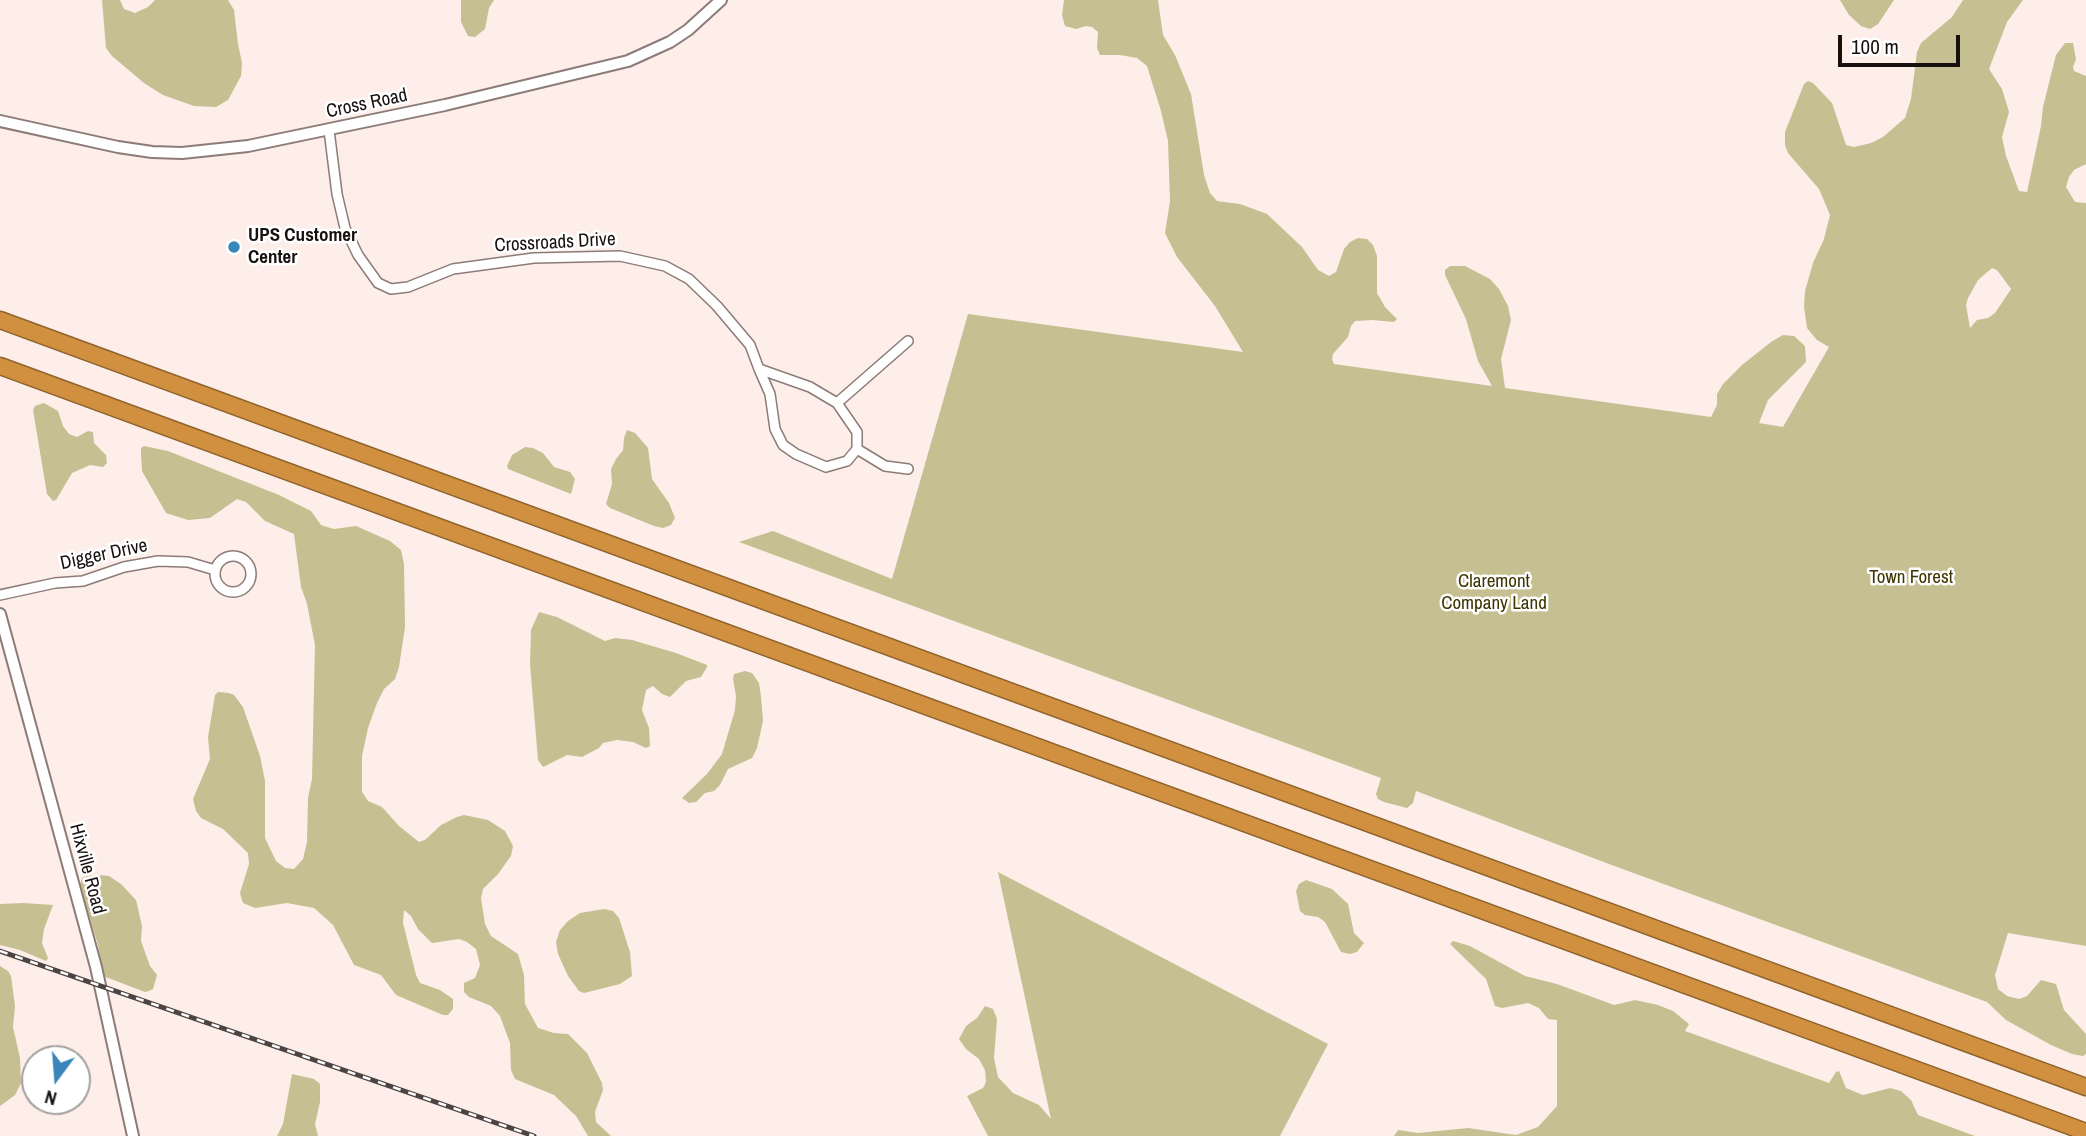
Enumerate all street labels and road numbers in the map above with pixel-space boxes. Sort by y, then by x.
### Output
street label: Cross Road [324,84,410,124]
street label: Crossroads Drive [494,228,616,258]
street label: Digger Drive [58,535,150,575]
street label: Hixville Road [64,821,110,917]

